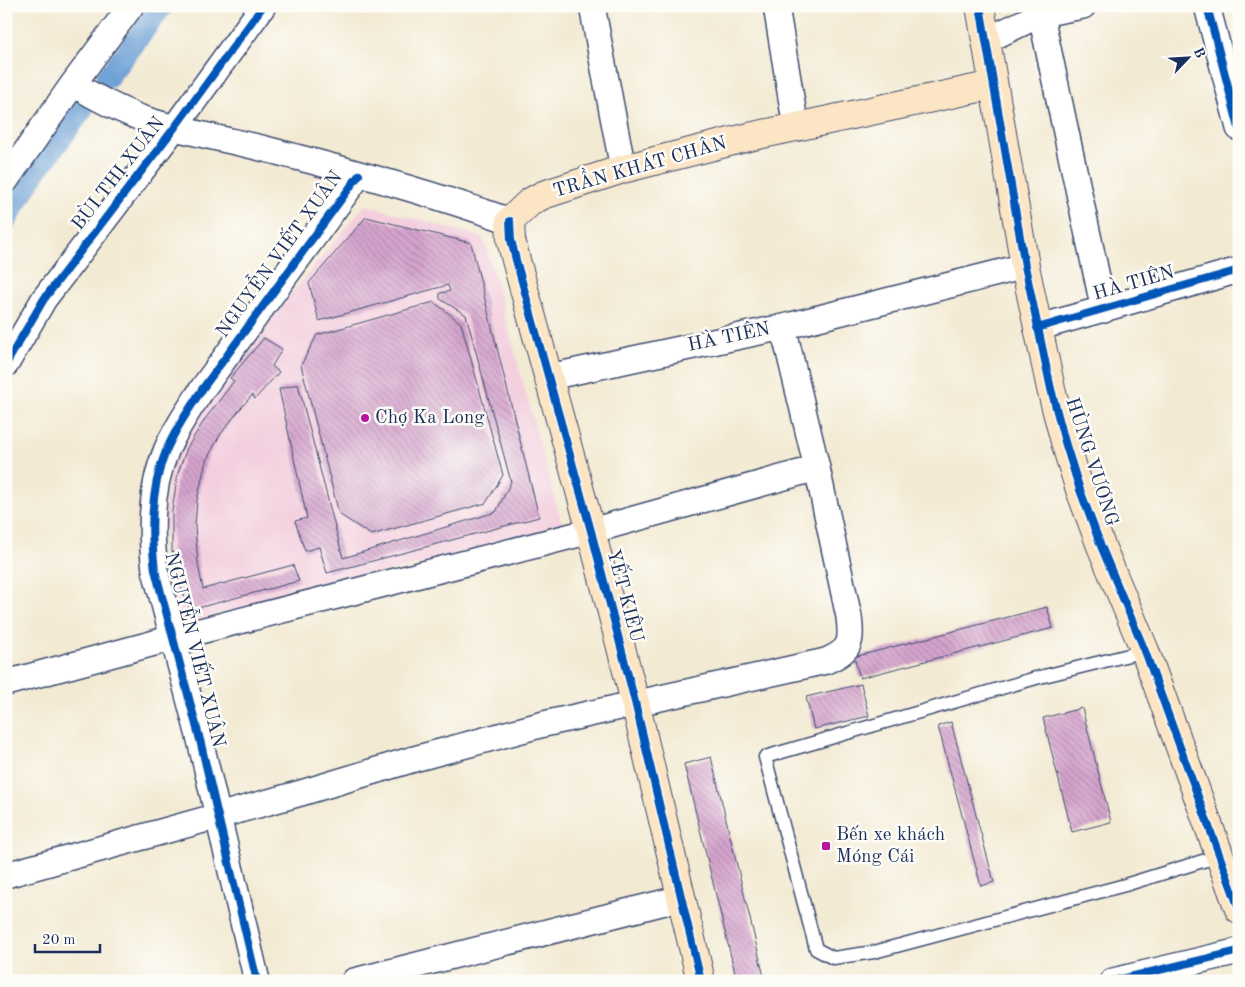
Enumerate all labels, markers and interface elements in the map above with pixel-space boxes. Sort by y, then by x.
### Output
north arrow [1162,32,1212,82]
text: B [1190,45,1207,60]
street label: BÙI THỊ XUÂN [65,110,169,234]
street label: TRẦN KHÁT CHÂN [549,127,729,202]
street label: NGUYỄN VIẾT XUÂN [208,164,347,342]
street label: HÀ TIÊN [1090,259,1177,305]
street label: HÀ TIÊN [685,316,772,356]
street label: HÙNG VƯƠNG [1061,394,1126,529]
place label: Chợ Ka Long [375,409,485,428]
marker: Chợ Ka Long [359,412,371,424]
street label: YẾT KIÊU [602,546,651,645]
street label: NGUYỄN VIẾT XUÂN [161,549,234,750]
place label: Bến xe khách Móng Cái [836,825,945,867]
marker: Bến xe khách Móng Cái [820,840,832,852]
scale bar [35,922,100,954]
text: 20 m [42,933,76,948]

